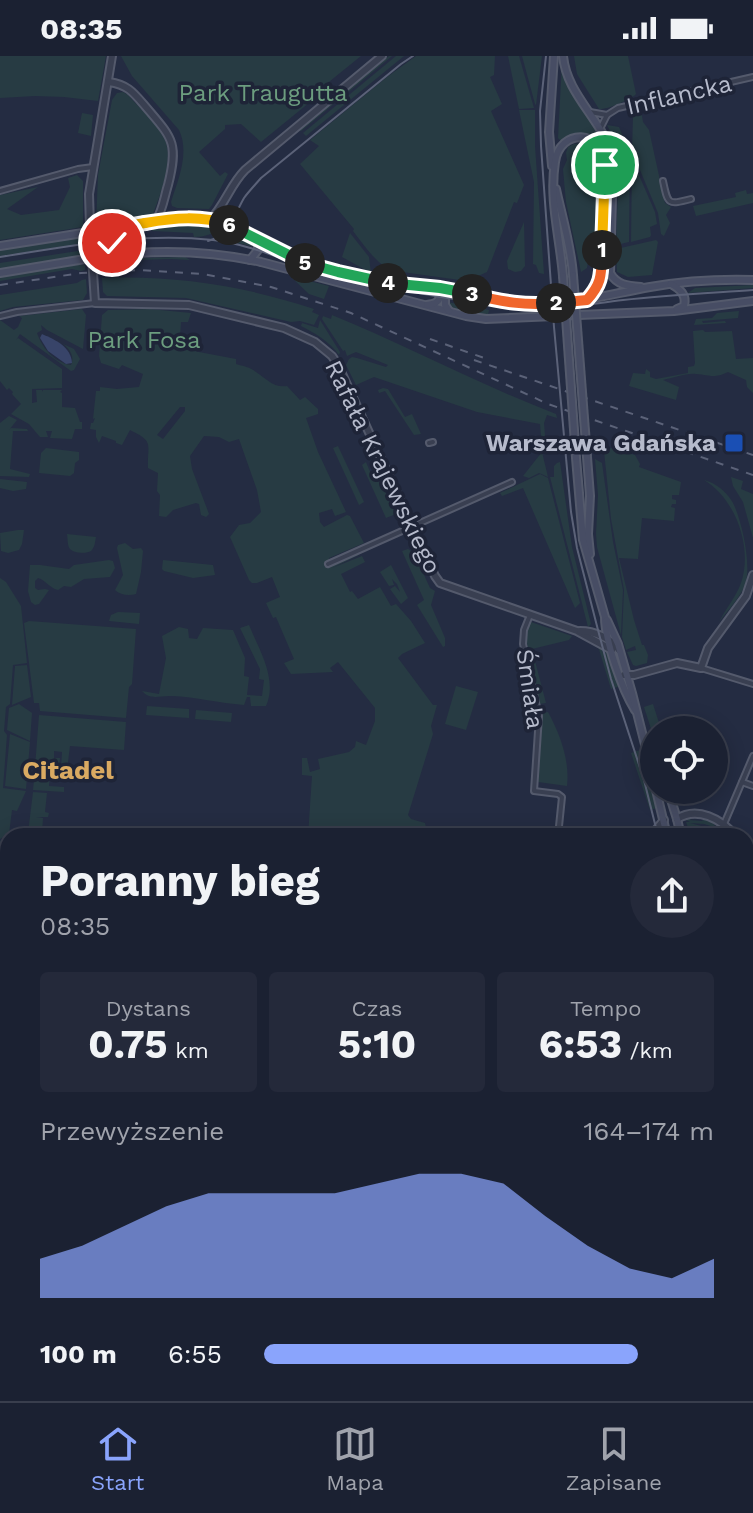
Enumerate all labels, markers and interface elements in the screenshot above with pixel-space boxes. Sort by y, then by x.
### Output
text: 08:35 [40,11,122,46]
street label: Inflancka [624,69,734,121]
park label: Park Traugutta [178,79,348,107]
pin [571,131,639,199]
icon: arrive [583,143,627,187]
pin: 6 [209,205,249,245]
pin [78,209,146,277]
text: 6 [222,212,236,237]
icon: check [90,221,134,265]
pin: 1 [582,230,622,270]
text: 1 [597,237,607,262]
pin: 5 [285,243,325,283]
text: 5 [299,250,311,275]
pin: 4 [368,263,408,303]
text: 4 [381,270,395,295]
pin: 3 [452,274,492,314]
text: 3 [465,281,479,306]
pin: 2 [536,283,576,323]
text: 2 [549,290,563,315]
park label: Park Fosa [87,326,201,354]
street label: Rafała Krajewskiego [319,356,447,578]
place label: Warszawa Gdańska [486,429,716,457]
marker: Warszawa Gdańska [723,432,745,454]
street label: Śmiała [511,647,549,731]
map controls [640,716,728,804]
button: locate [640,716,728,804]
district label: Citadel [22,755,114,785]
button: share [630,854,714,938]
text: Poranny bieg [40,855,320,907]
text: 08:35 [40,911,110,941]
text: Dystans [106,996,191,1021]
text: Czas [352,996,402,1021]
text: Tempo [570,996,641,1021]
text: 0.75 [88,1021,168,1068]
text: 5:10 [338,1021,416,1068]
text: 6:53 [539,1021,622,1068]
text: km [168,1038,209,1063]
text: /km [622,1038,673,1063]
text: Przewyższenie [40,1116,224,1146]
text: 164–174 m [583,1116,714,1146]
text: 100 m [40,1339,117,1369]
text: 6:55 [168,1339,222,1369]
tab: Start [91,1422,144,1495]
tab: Mapa [326,1422,384,1495]
tab: Zapisane [566,1422,662,1495]

